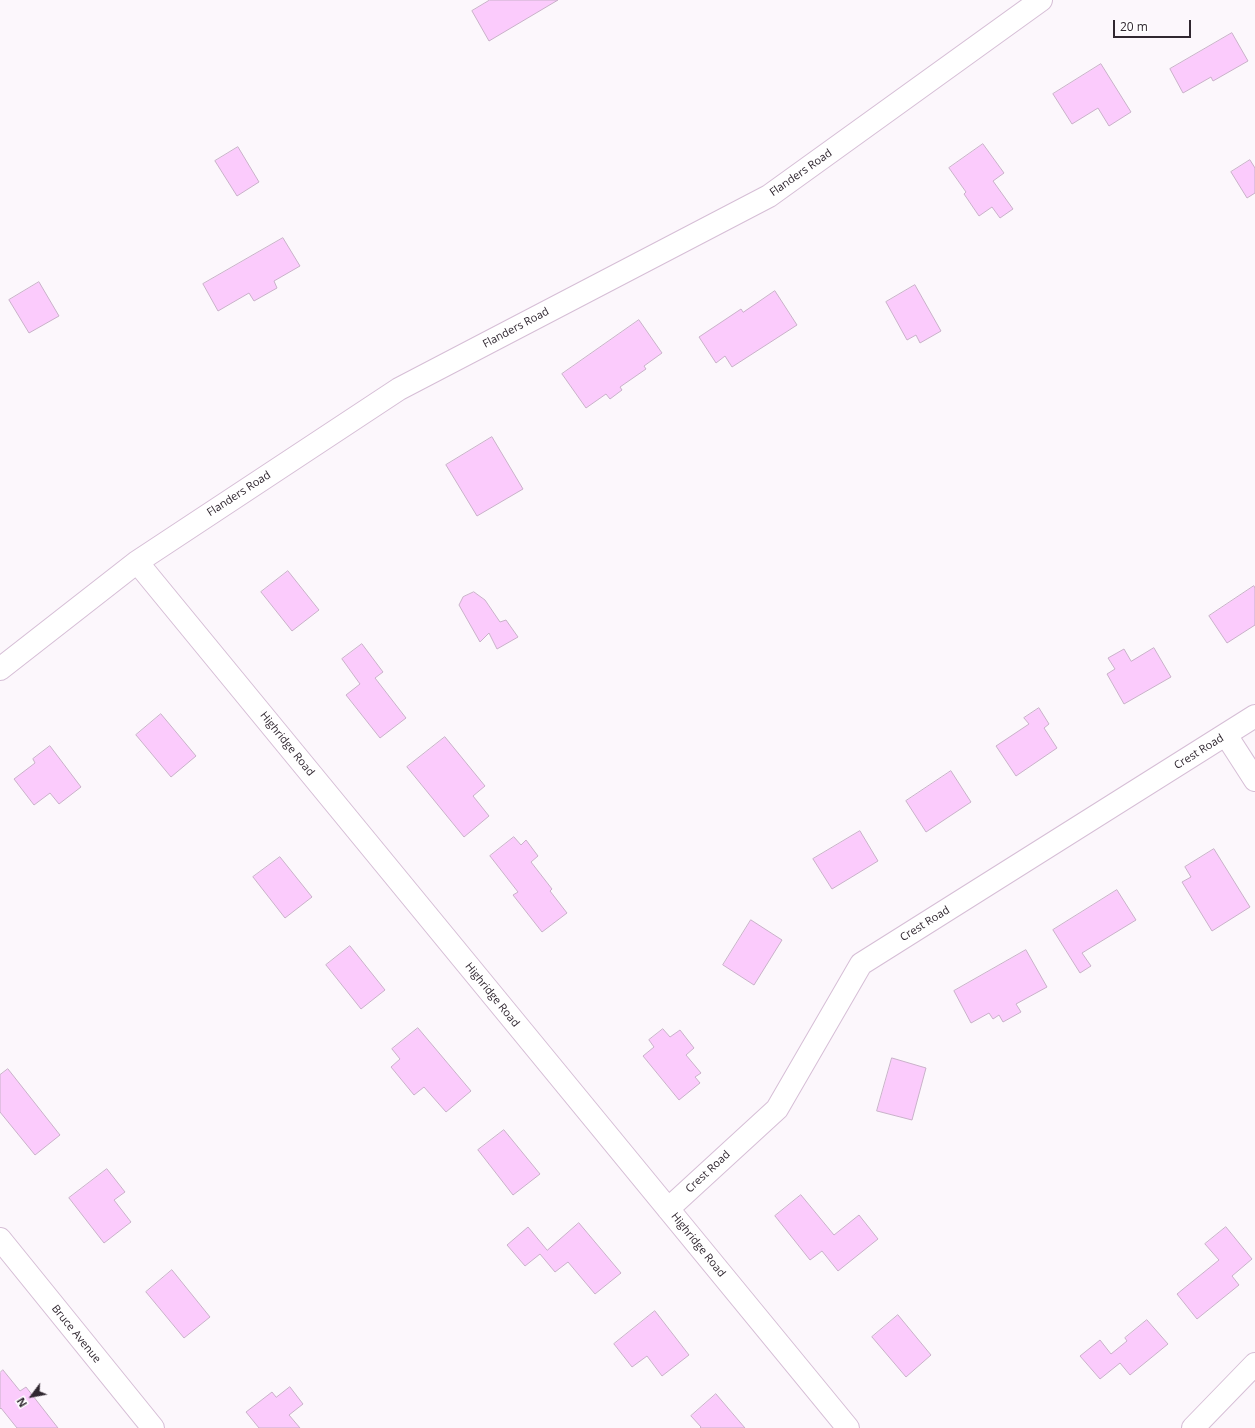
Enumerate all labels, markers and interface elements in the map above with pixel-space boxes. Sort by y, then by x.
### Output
scale bar [1115,12,1193,38]
text: 20 m [1120,18,1148,35]
street label: Flanders Road [767,147,835,199]
street label: Flanders Road [481,305,551,351]
street label: Flanders Road [205,469,273,519]
street label: Highridge Road [257,709,317,779]
street label: Crest Road [1172,732,1226,772]
street label: Crest Road [898,904,952,944]
street label: Highridge Road [462,960,522,1030]
street label: Crest Road [683,1148,733,1196]
street label: Highridge Road [668,1210,728,1280]
street label: Bruce Avenue [49,1302,103,1366]
north arrow [12,1376,52,1416]
text: N [13,1395,30,1410]

